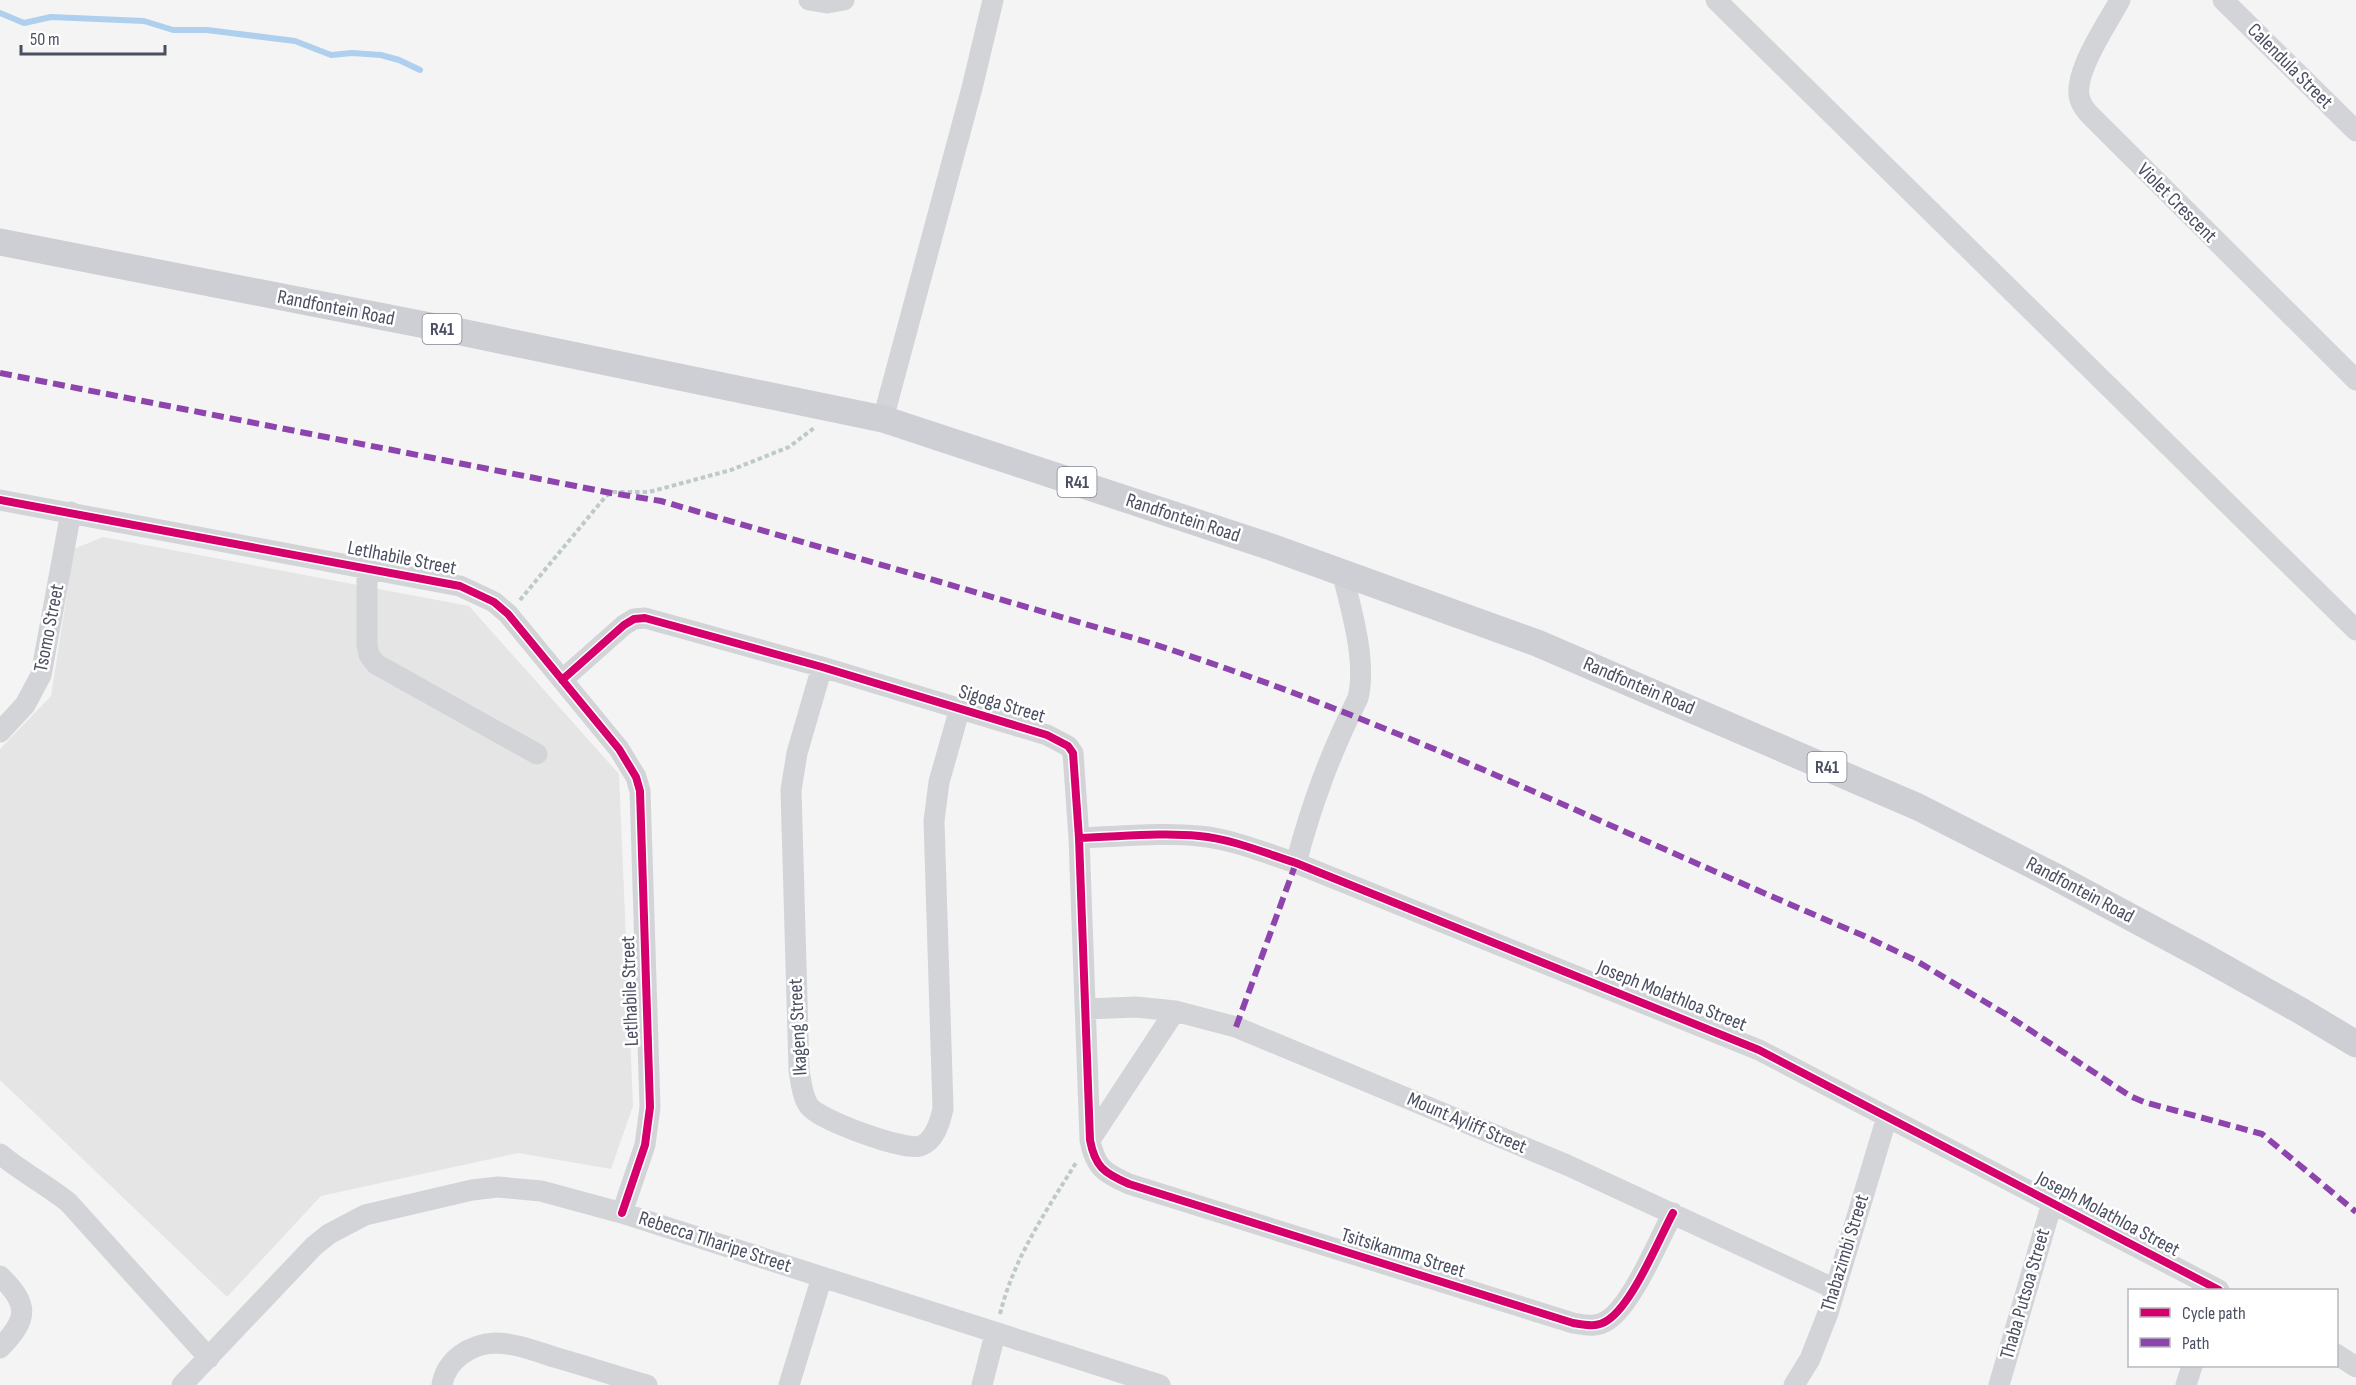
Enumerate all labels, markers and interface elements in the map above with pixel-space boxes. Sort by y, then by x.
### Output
scale bar [21,18,165,56]
street label: Calendula Street [2242,18,2338,114]
text: 50 m [30,29,60,50]
street label: Violet Crescent [2132,158,2222,248]
street label: Randfontein Road [275,285,397,331]
road number: R41 [422,314,462,344]
road number: R41 [1058,467,1096,497]
street label: Randfontein Road [1123,488,1243,548]
street label: Letlhabile Street [346,536,458,580]
street label: Tsomo Street [29,582,69,674]
street label: Randfontein Road [1580,652,1698,720]
street label: Sigoga Street [956,679,1048,729]
road number: R41 [1808,752,1846,782]
street label: Randfontein Road [2022,852,2138,928]
street label: Letlhabile Street [616,935,644,1047]
street label: Joseph Molathloa Street [1593,955,1750,1037]
street label: Ikageng Street [783,978,813,1076]
street label: Mount Ayliff Street [1404,1087,1530,1159]
street label: Joseph Molathloa Street [2031,1166,2184,1262]
street label: Thabazimbi Street [1816,1191,1874,1315]
street label: Rebecca Tlharipe Street [636,1206,794,1278]
street label: Tsitsikamma Street [1338,1223,1468,1283]
street label: Thaba Putsoa Street [1995,1226,2055,1362]
legend [2128,1289,2338,1367]
text: Cycle path [2182,1303,2246,1324]
text: Path [2182,1333,2210,1354]

